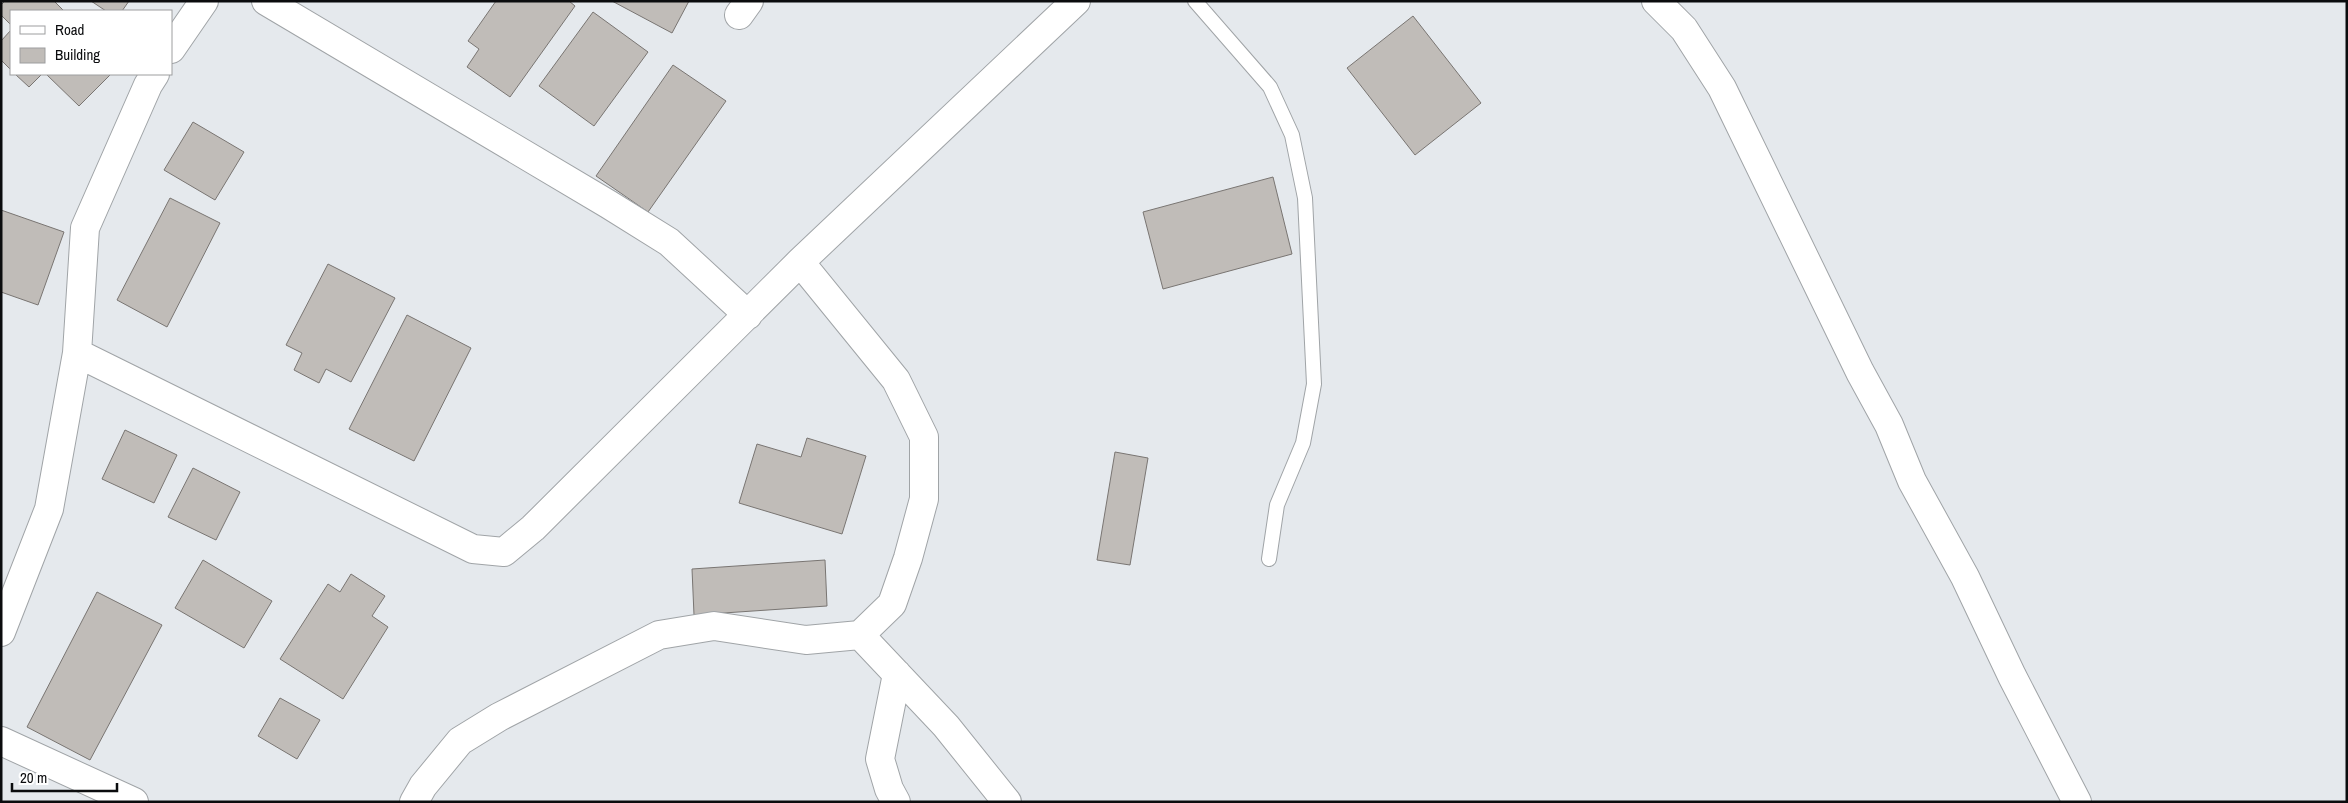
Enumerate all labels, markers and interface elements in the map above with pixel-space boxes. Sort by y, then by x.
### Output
legend [10,10,172,75]
text: Road [55,19,84,40]
text: Building [55,44,100,65]
scale bar [12,760,118,792]
text: 20 m [20,767,47,788]

